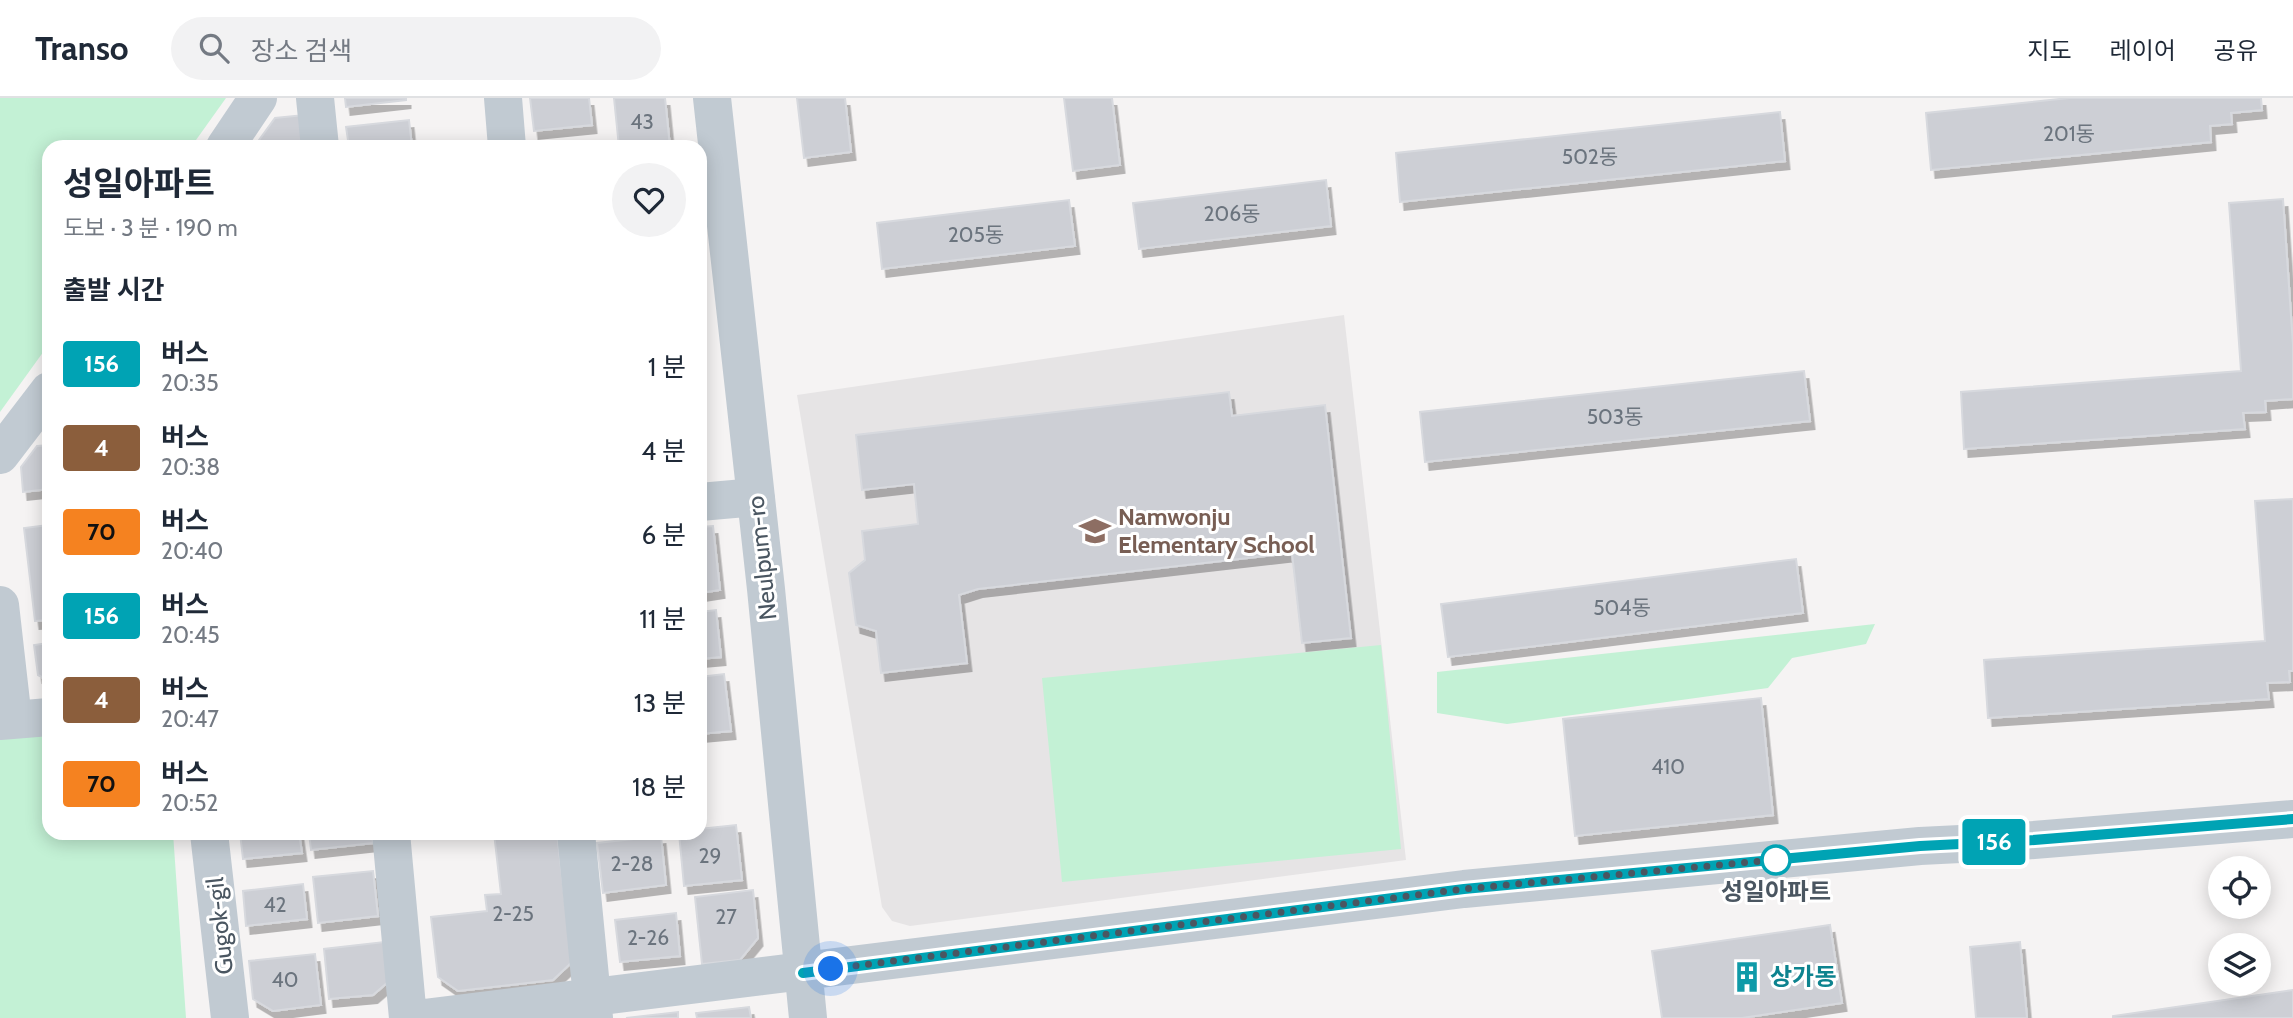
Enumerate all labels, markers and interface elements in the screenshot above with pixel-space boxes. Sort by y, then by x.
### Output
search box [171,17,661,80]
text: Transo [35,28,129,68]
icon: search [195,29,233,67]
text: 장소 검색 [251,35,352,67]
text: 지도 [2027,36,2072,65]
text: 레이어 [2110,36,2176,65]
text: 공유 [2214,36,2258,65]
house number: 43 [630,109,654,134]
house number: 201동 [2043,121,2095,146]
house number: 502동 [1562,144,1618,169]
text: 성일아파트 [63,163,215,203]
button: heart [612,163,686,237]
house number: 206동 [1204,201,1260,226]
text: 도보 · 3 분 · 190 m [63,214,238,242]
house number: 205동 [948,222,1004,247]
text: 출발 시간 [63,274,165,306]
text: 버스 [161,337,209,369]
text: 156 [84,349,119,378]
text: 1 분 [648,351,686,383]
text: 20:35 [161,369,219,397]
house number: 503동 [1587,404,1643,429]
text: 버스 [161,421,209,453]
text: 4 [94,433,109,462]
text: 4 분 [641,435,686,467]
text: 20:38 [161,453,220,481]
street label: Neulpum-ro [741,495,782,622]
place label: Namwonju Elementary School [1118,502,1315,559]
text: 버스 [161,505,209,537]
school or university icon: Namwonju Elementary School [1078,514,1112,548]
text: 70 [87,517,116,546]
text: 6 분 [641,519,686,551]
text: 20:40 [161,537,223,565]
text: 버스 [161,589,209,621]
house number: 504동 [1593,595,1651,620]
text: 156 [84,601,119,630]
text: 11 분 [639,603,686,635]
text: 20:45 [161,621,220,649]
text: 버스 [161,673,209,705]
text: 4 [94,685,109,714]
text: 13 분 [634,687,686,719]
text: 20:47 [161,705,219,733]
house number: 410 [1651,754,1685,779]
text: 버스 [161,757,209,789]
text: 70 [87,769,116,798]
text: 18 분 [632,771,686,803]
text: 20:52 [161,789,218,817]
line badge: 156 [1954,819,2034,865]
text: 156 [1976,827,2012,856]
house number: 29 [699,843,721,868]
marker: 성일아파트 [1761,845,1791,875]
house number: 2-28 [611,851,654,876]
map controls [2208,856,2271,996]
button: locate [2208,856,2271,919]
street label: Gugok-gil [200,876,239,976]
place label: 성일아파트 [1721,877,1831,906]
house number: 42 [263,892,287,917]
house number: 2-25 [492,901,534,926]
house number: 27 [715,904,737,929]
house number: 2-26 [627,925,669,950]
button: layers [2208,933,2271,996]
your location [813,951,848,986]
building icon: 상가동 [1730,960,1764,994]
place label: 상가동 [1770,962,1836,991]
house number: 40 [272,967,298,992]

